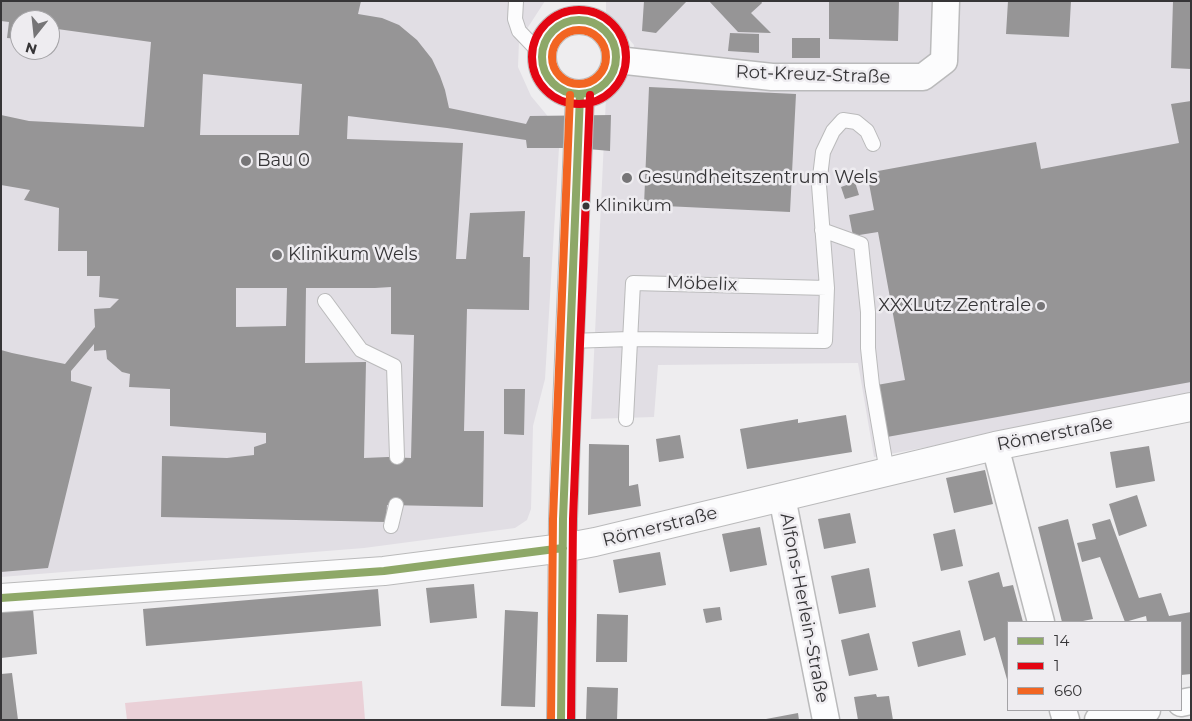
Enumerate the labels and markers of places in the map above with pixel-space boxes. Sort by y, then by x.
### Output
place label: Bau 0 [257,150,310,172]
marker: Bau 0 [239,154,253,168]
place label: Gesundheitszentrum Wels [638,167,878,189]
marker: Gesundheitszentrum Wels [620,171,634,185]
place label: Klinikum [595,196,672,216]
marker: Klinikum [581,201,591,211]
place label: Klinikum Wels [288,244,417,266]
marker: Klinikum Wels [270,248,284,262]
place label: XXXLutz Zentrale [878,295,1031,317]
marker: XXXLutz Zentrale [1035,300,1047,312]

